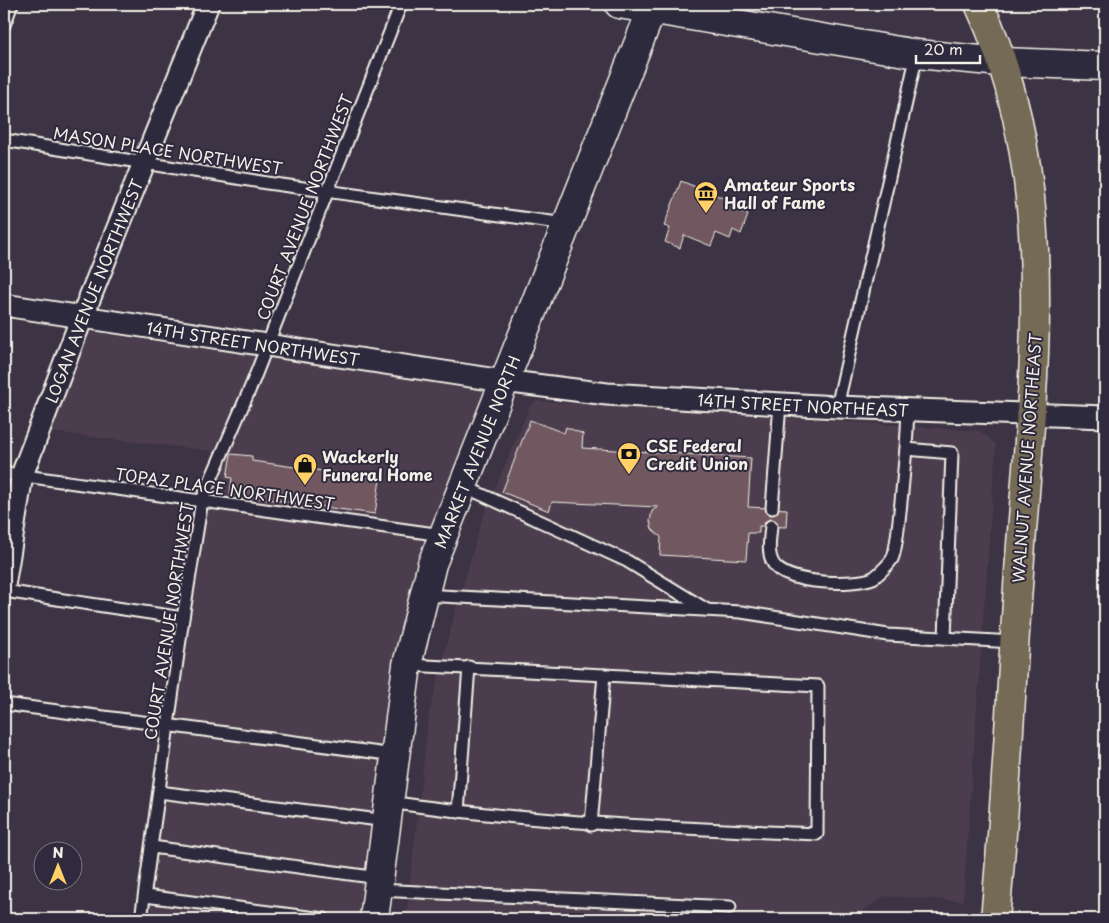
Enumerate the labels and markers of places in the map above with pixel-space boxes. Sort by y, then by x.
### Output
place label: Amateur Sports Hall of Fame [724,172,855,214]
museum icon: Amateur Sports Hall of Fame [693,180,719,214]
place label: CSE Federal Credit Union [646,433,748,475]
bank icon: CSE Federal Credit Union [616,441,642,475]
place label: Wackerly Funeral Home [322,444,433,486]
shop icon: Wackerly Funeral Home [292,452,318,486]

